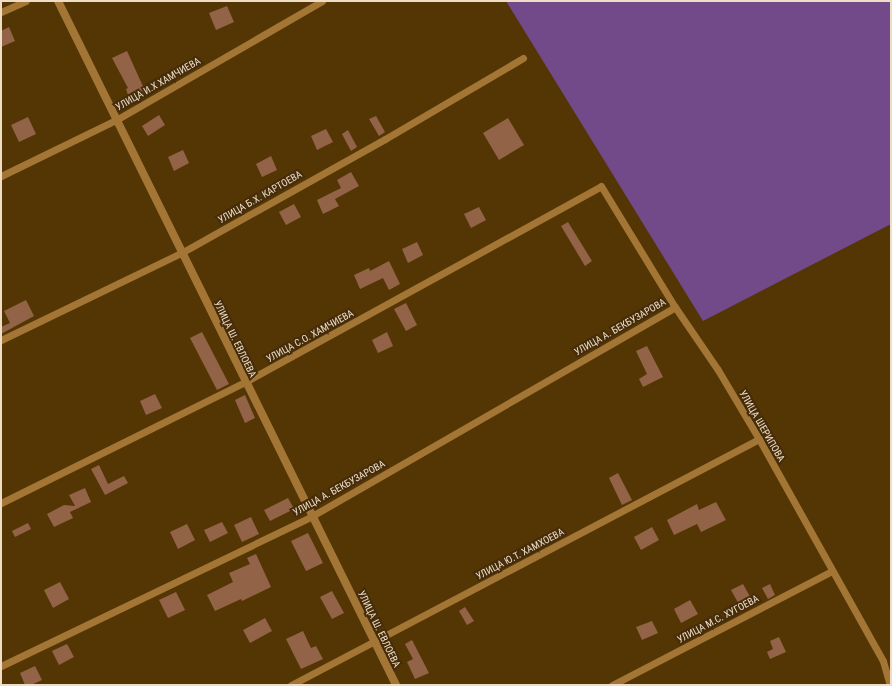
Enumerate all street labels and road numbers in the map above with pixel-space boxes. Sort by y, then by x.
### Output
street label: УЛИЦА И.Х ХАМЧИЕВА [113,55,203,113]
street label: УЛИЦА Б.Х. КАРТОЕВА [216,168,304,226]
street label: УЛИЦА А. БЕКБУЗАРОВА [572,296,668,358]
street label: УЛИЦА Ш. ЕВЛОЕВА [211,299,259,379]
street label: УЛИЦА С.О. ХАМЧИЕВА [264,307,356,365]
street label: УЛИЦА ШЕРИПОВА [737,388,787,464]
street label: УЛИЦА А. БЕКБУЗАРОВА [291,458,387,518]
street label: УЛИЦА Ю.Т. ХАМХОЕВА [474,526,566,582]
street label: УЛИЦА Ш. ЕВЛОЕВА [355,589,403,669]
street label: УЛИЦА М.С. ХУГОЕВА [675,592,761,646]

